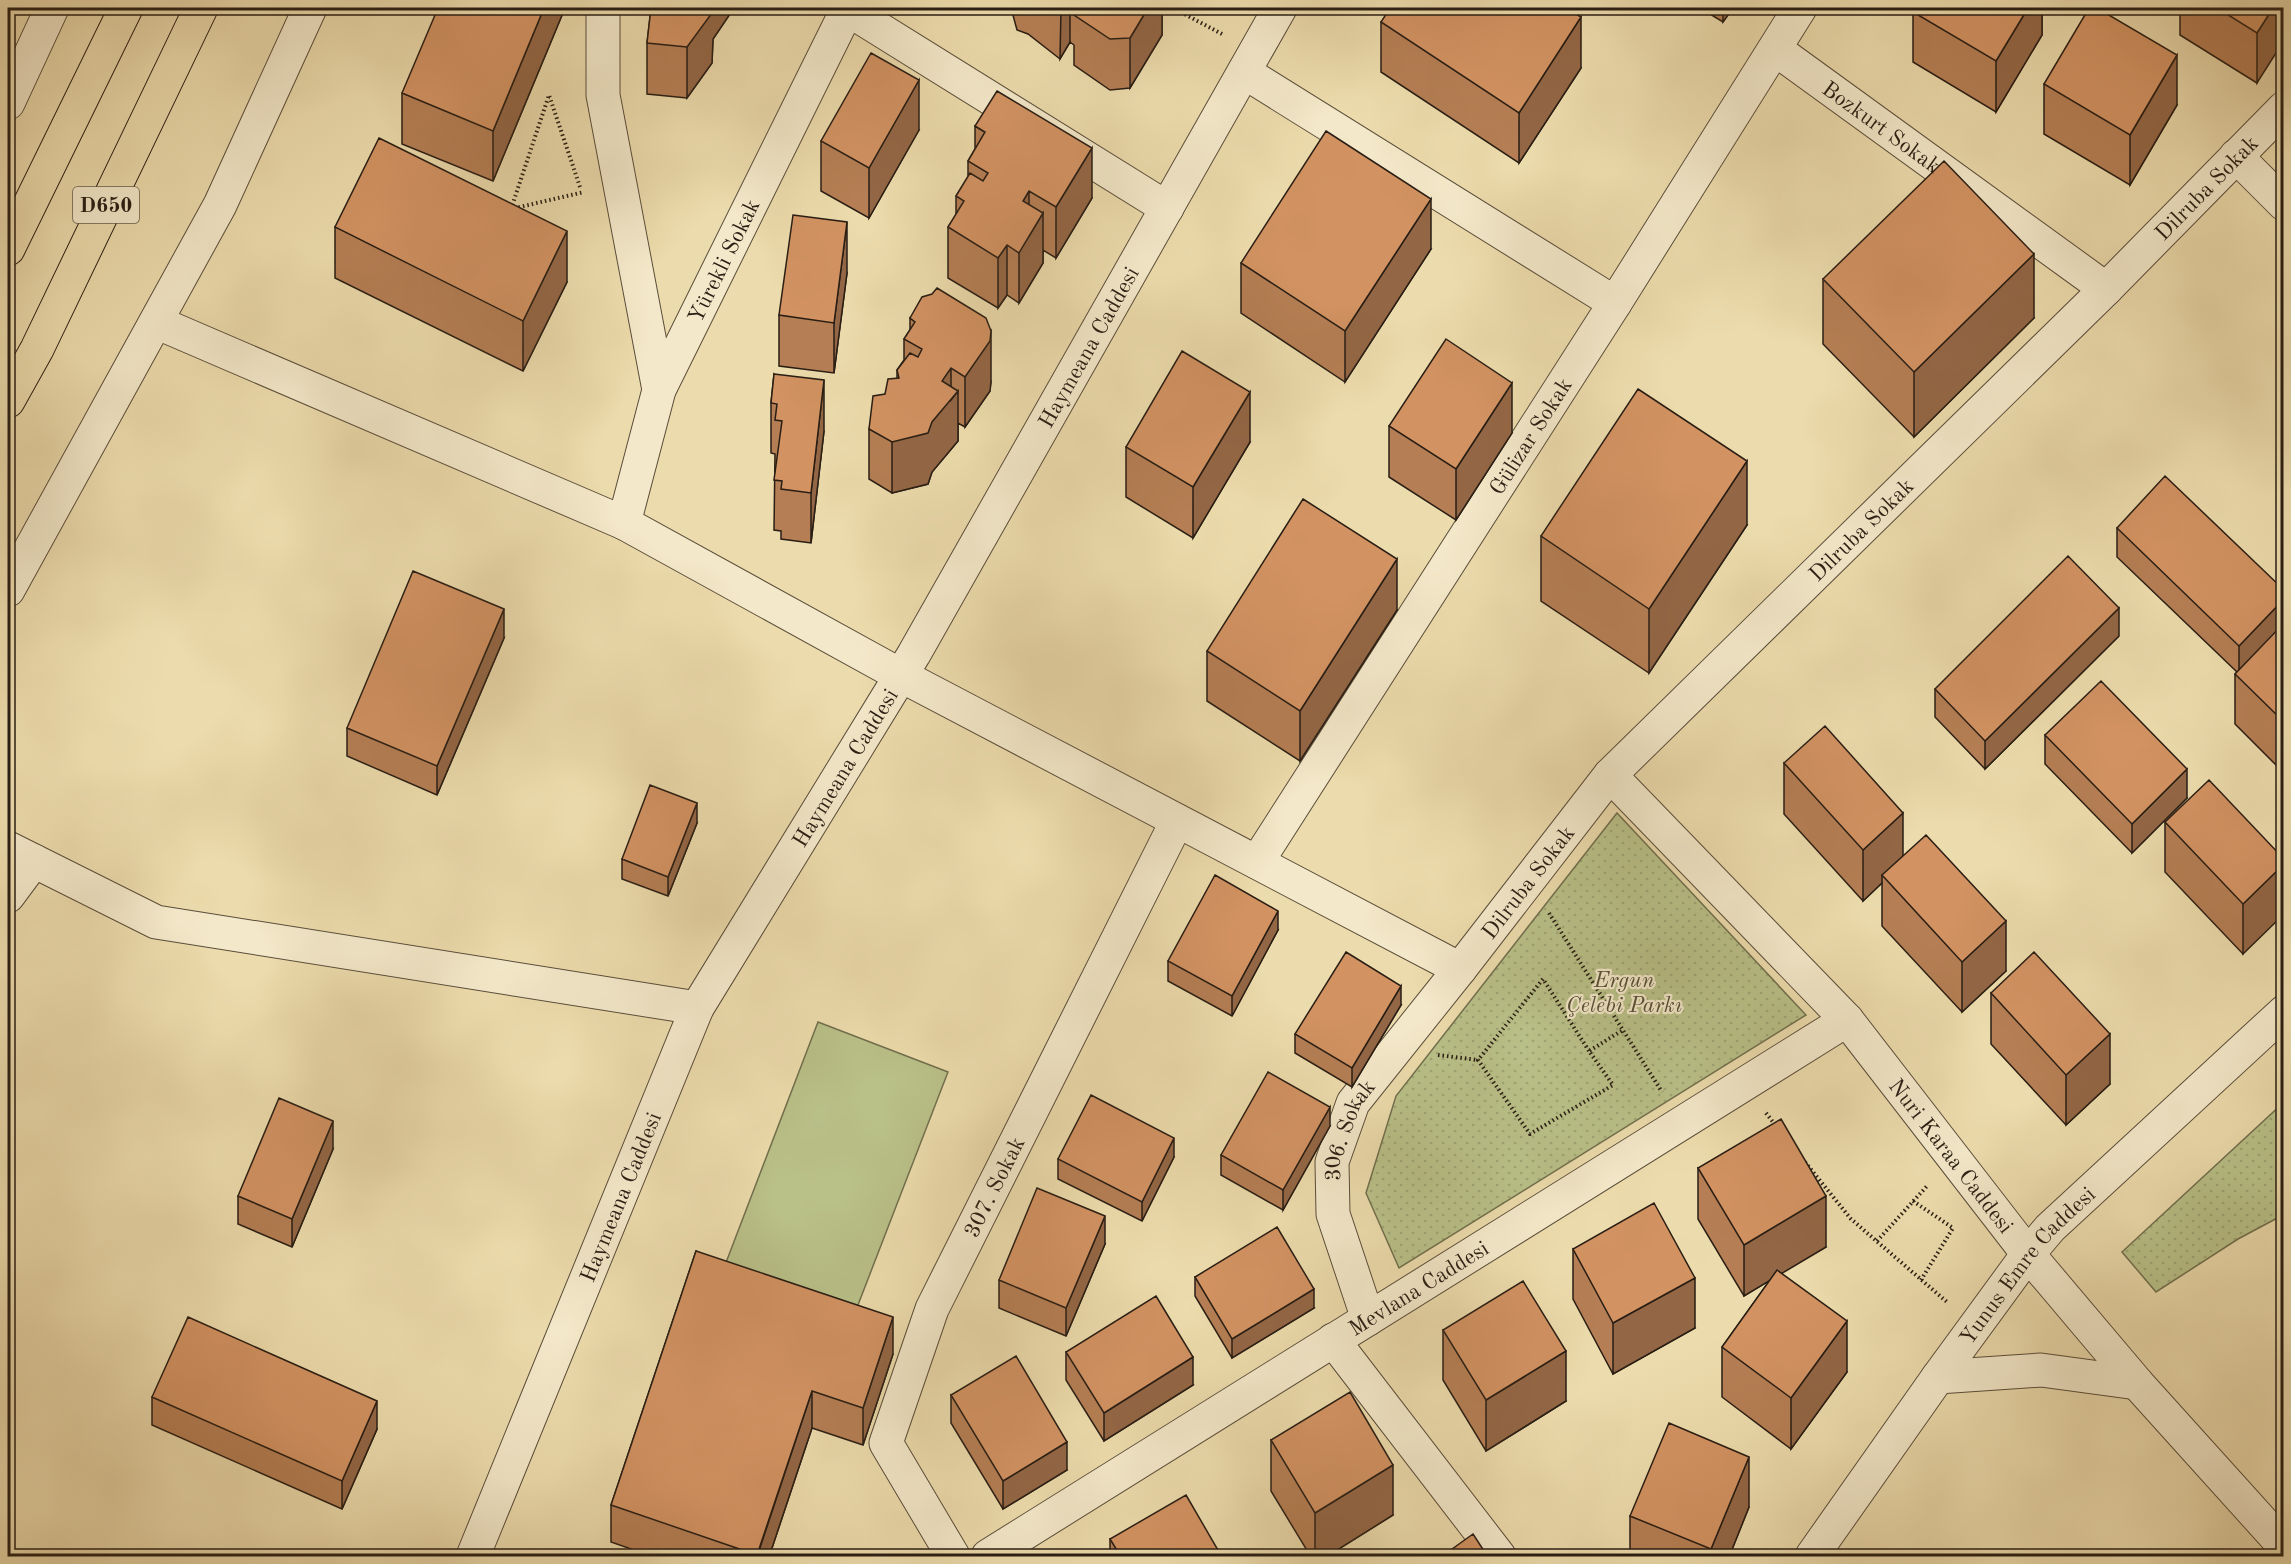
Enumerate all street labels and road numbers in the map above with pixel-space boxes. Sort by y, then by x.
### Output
street label: Bozkurt Sokak [1817,78,1944,178]
street label: Dilruba Sokak [2152,132,2263,245]
road number: D650 [73,187,139,223]
street label: Yürekli Sokak [685,196,765,327]
street label: Haymeana Caddesi [1035,264,1144,432]
street label: Gülizar Sokak [1486,375,1577,499]
street label: Dilruba Sokak [1806,475,1919,586]
street label: Haymeana Caddesi [789,686,903,852]
street label: Dilruba Sokak [1479,822,1579,944]
street label: Nuri Karaa Caddesi [1884,1075,2017,1238]
street label: 306. Sokak [1323,1076,1380,1181]
street label: Haymeana Caddesi [577,1110,666,1286]
street label: 307. Sokak [961,1134,1030,1241]
street label: Yunus Emre Caddesi [1957,1183,2100,1349]
street label: Mevlana Caddesi [1345,1238,1493,1341]

